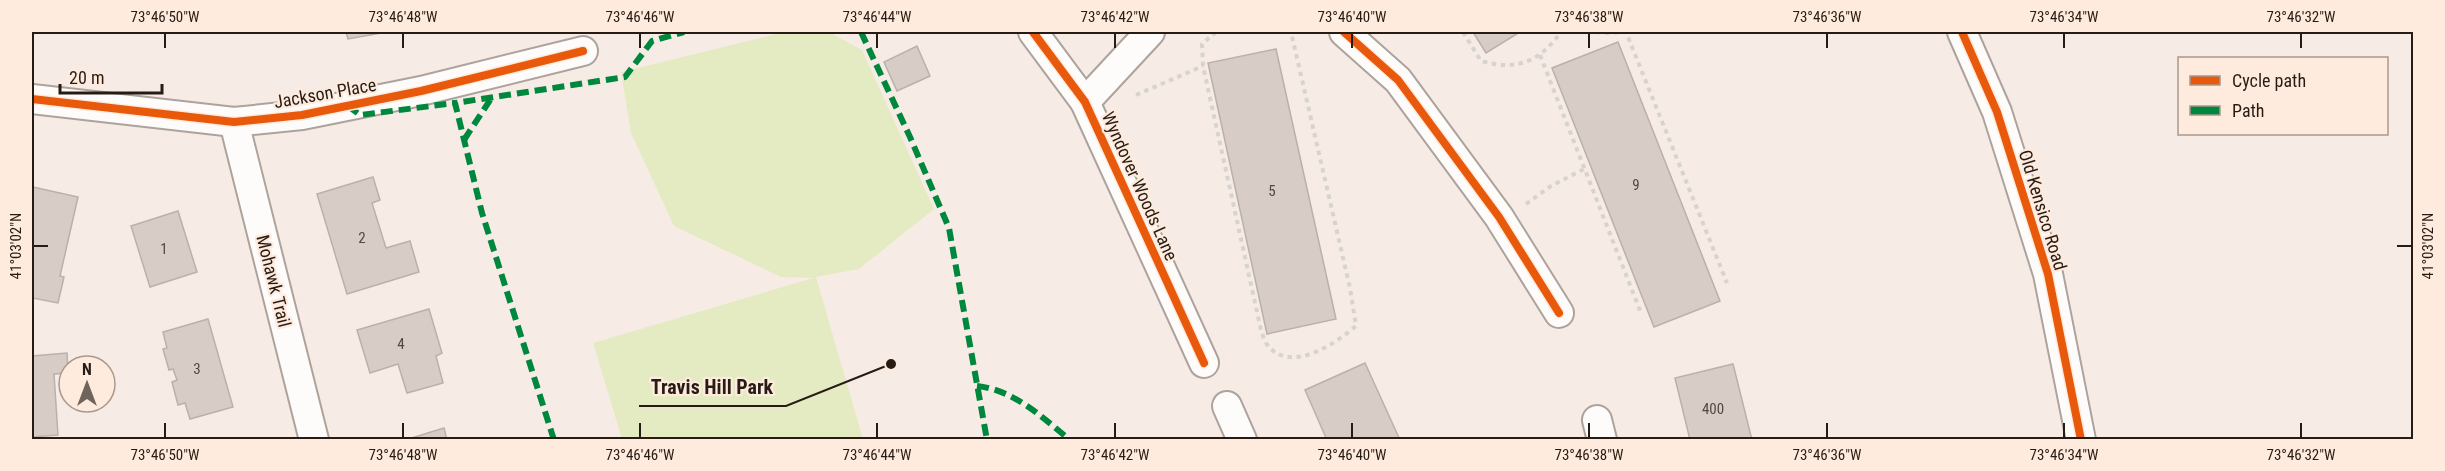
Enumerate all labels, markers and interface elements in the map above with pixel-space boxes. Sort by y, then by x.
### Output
text: 73°46'50"W [131,8,200,26]
text: 73°46'48"W [369,8,438,26]
text: 73°46'46"W [606,8,675,26]
text: 73°46'44"W [843,8,912,26]
text: 73°46'42"W [1081,8,1150,26]
text: 73°46'40"W [1318,8,1387,26]
text: 73°46'38"W [1555,8,1624,26]
text: 73°46'36"W [1793,8,1862,26]
text: 73°46'34"W [2030,8,2099,26]
text: 73°46'32"W [2267,8,2336,26]
scale bar [60,57,162,95]
legend [2178,57,2388,135]
text: 20 m [69,67,104,88]
text: Cycle path [2232,70,2306,91]
street label: Jackson Place [272,74,378,112]
text: Path [2232,100,2265,121]
street label: Wyndover Woods Lane [1098,108,1182,264]
street label: Old Kensico Road [2015,147,2071,273]
house number: 9 [1632,176,1640,194]
house number: 5 [1268,182,1276,200]
text: 41°03'02"N [7,213,25,279]
text: 41°03'02"N [2419,213,2437,279]
house number: 2 [358,229,366,247]
street label: Mohawk Trail [252,233,296,329]
house number: 1 [160,240,168,258]
house number: 4 [397,335,405,353]
north arrow [57,354,117,414]
text: N [82,360,92,379]
house number: 3 [193,360,201,378]
callout: Travis Hill Park [639,368,786,406]
text: Travis Hill Park [651,375,774,399]
house number: 400 [1702,400,1724,418]
text: 73°46'50"W [131,446,200,464]
text: 73°46'48"W [369,446,438,464]
text: 73°46'46"W [606,446,675,464]
text: 73°46'44"W [843,446,912,464]
text: 73°46'42"W [1081,446,1150,464]
text: 73°46'40"W [1318,446,1387,464]
text: 73°46'38"W [1555,446,1624,464]
text: 73°46'36"W [1793,446,1862,464]
text: 73°46'34"W [2030,446,2099,464]
text: 73°46'32"W [2267,446,2336,464]

